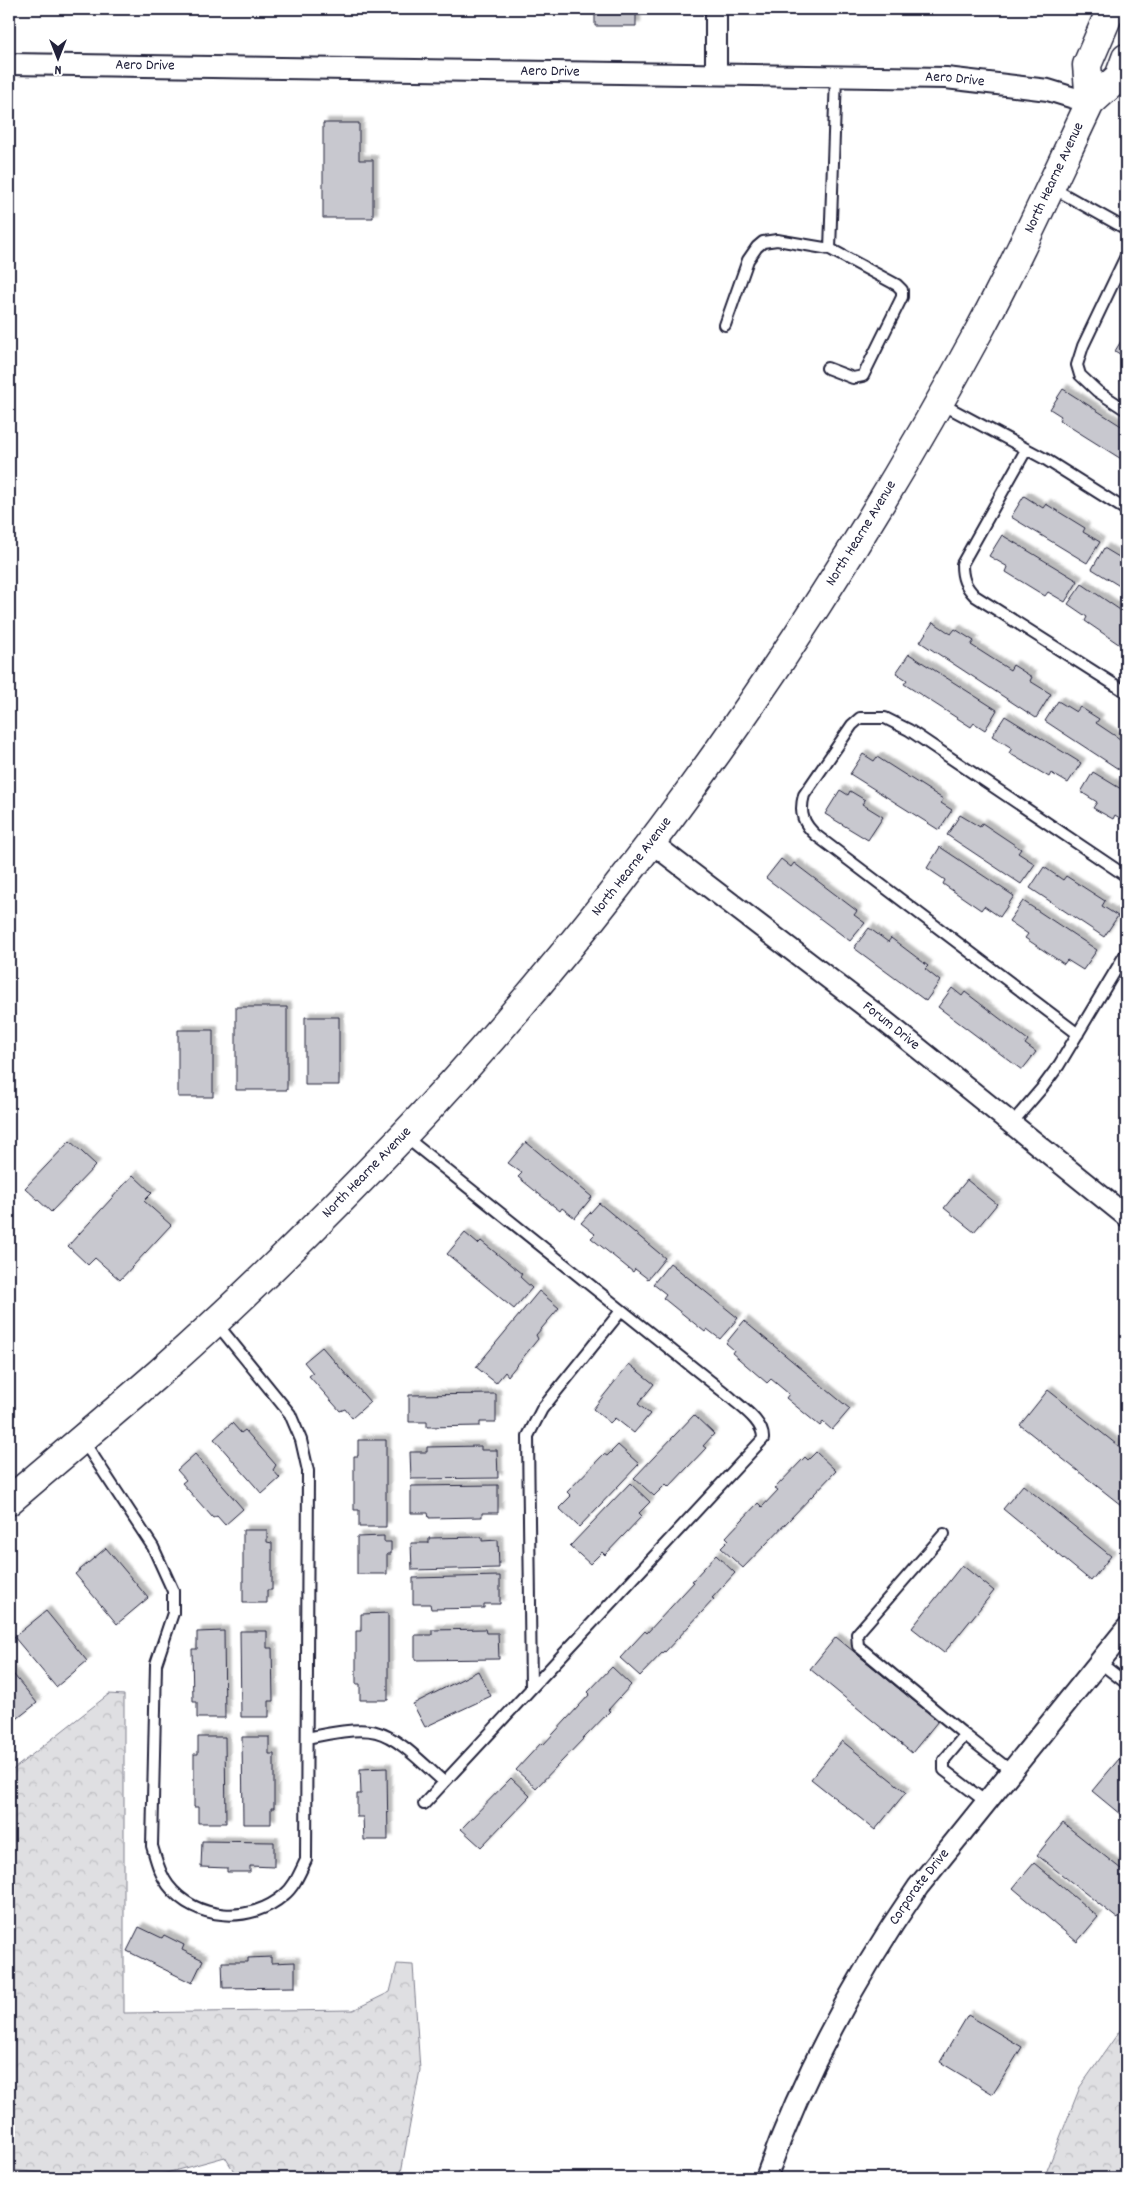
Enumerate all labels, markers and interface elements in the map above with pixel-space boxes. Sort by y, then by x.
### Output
north arrow [32,32,82,82]
street label: Aero Drive [115,55,175,77]
text: N [54,59,61,79]
street label: Aero Drive [520,61,580,84]
street label: Aero Drive [925,67,986,93]
street label: North Hearne Avenue [1019,118,1091,237]
street label: North Hearne Avenue [821,476,903,591]
street label: North Hearne Avenue [587,812,678,922]
street label: Forum Drive [857,996,925,1056]
street label: North Hearne Avenue [317,1122,417,1224]
street label: Corporate Drive [884,1844,956,1930]

